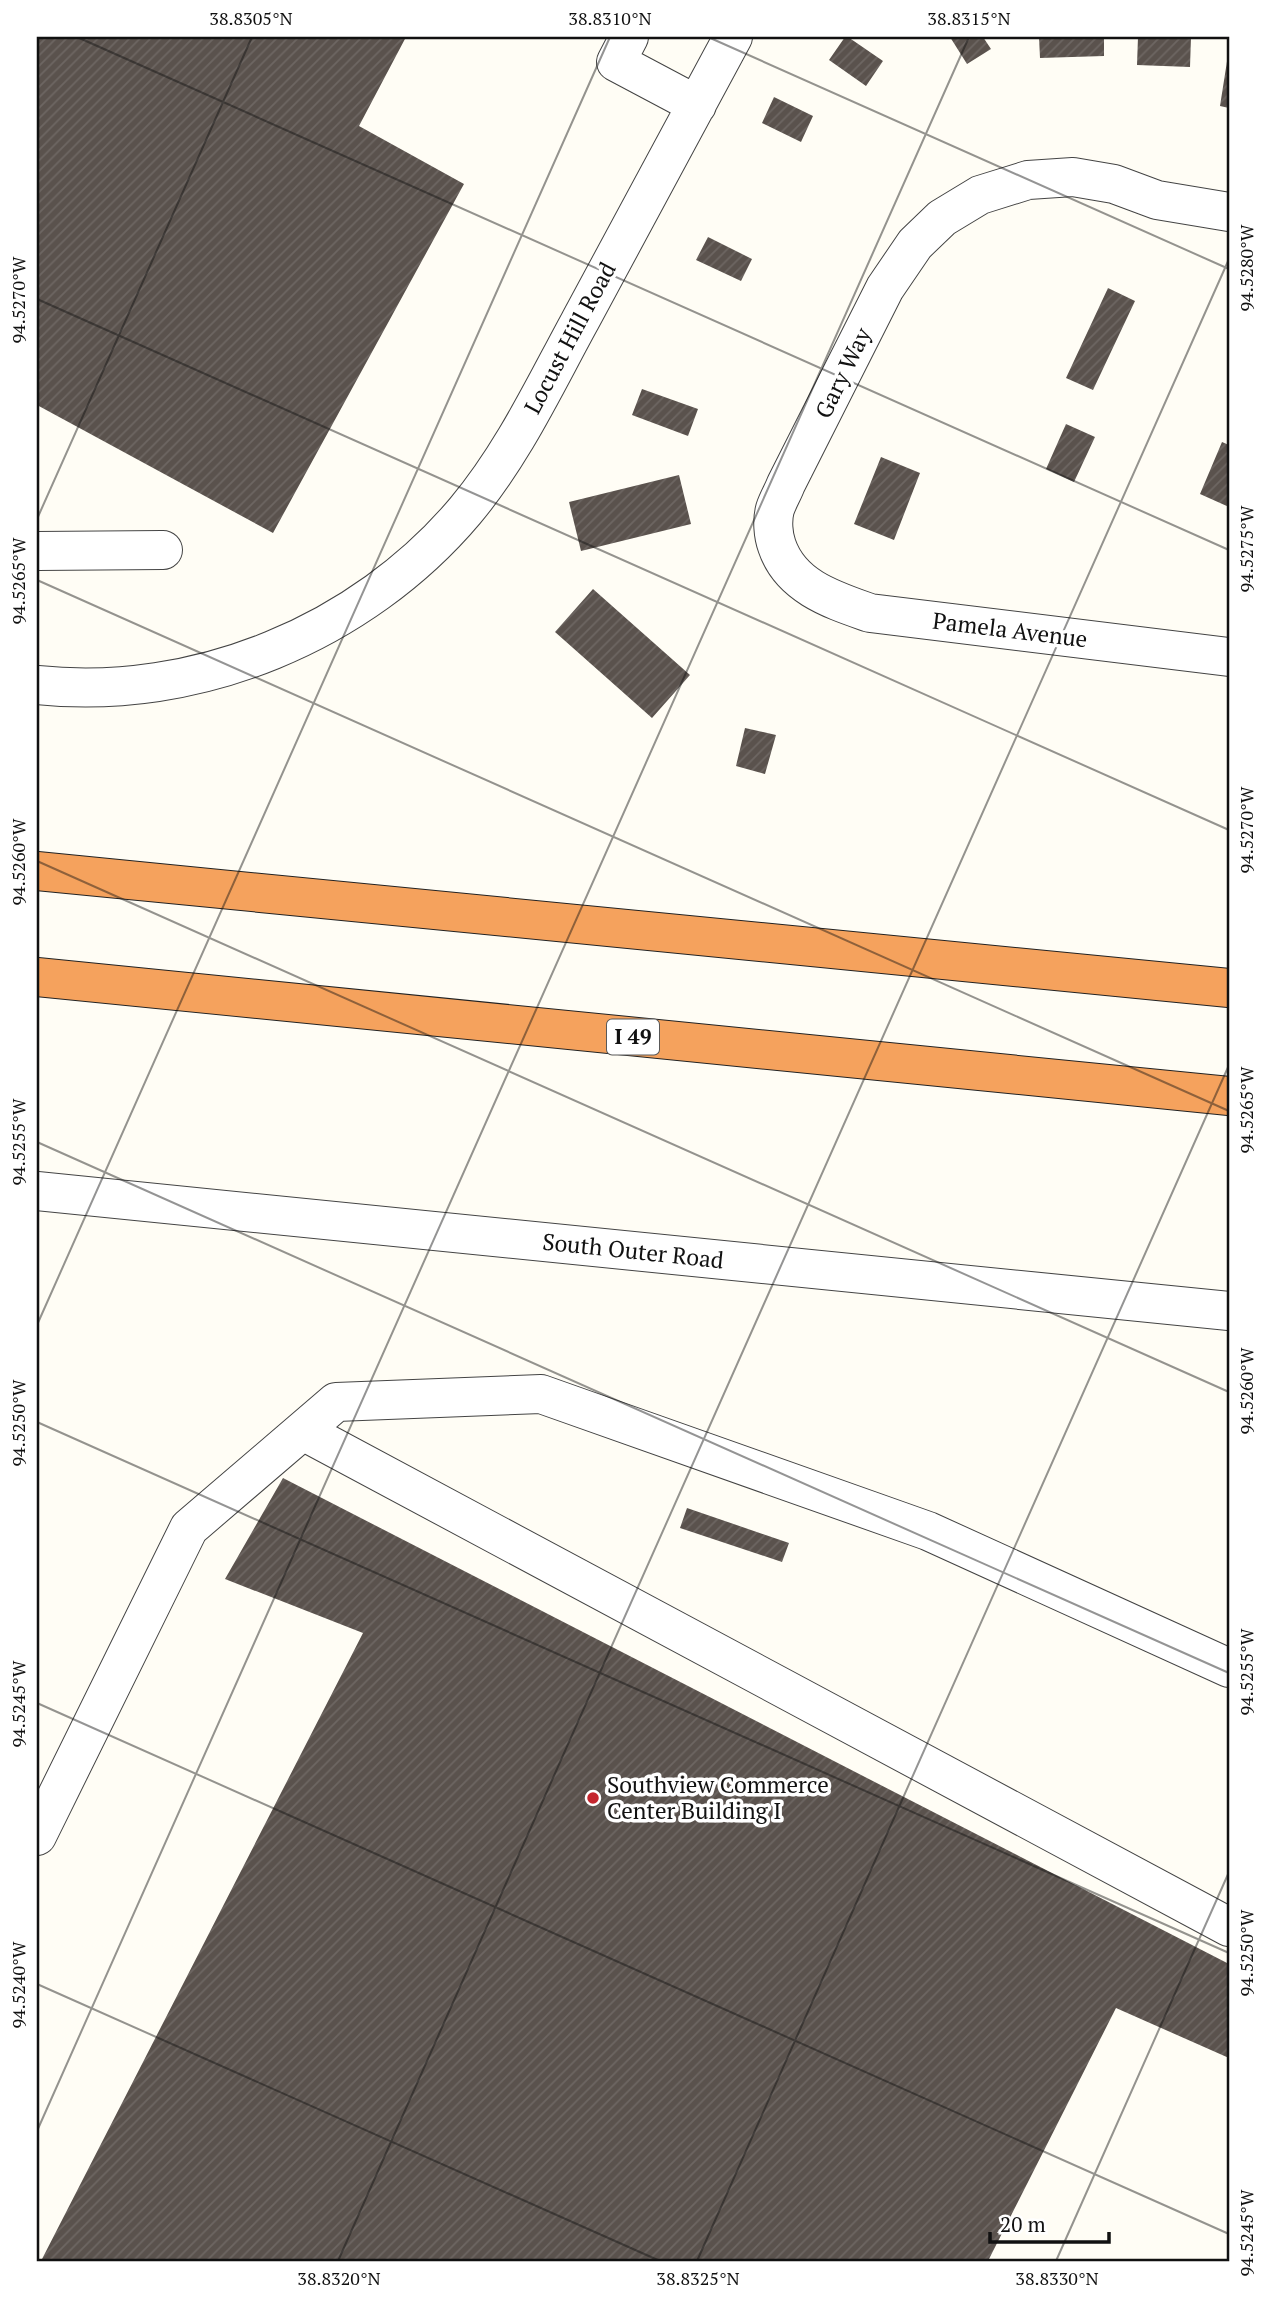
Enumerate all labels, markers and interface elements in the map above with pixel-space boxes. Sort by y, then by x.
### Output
text: 38.8305°N [209,6,293,30]
text: 38.8310°N [568,6,652,30]
text: 38.8315°N [927,6,1011,30]
text: 94.5280°W [1234,224,1258,312]
text: 94.5270°W [6,256,30,344]
street label: Locust Hill Road [516,256,623,419]
street label: Gary Way [807,322,878,423]
text: 94.5275°W [1234,505,1258,593]
text: 94.5265°W [6,537,30,625]
street label: Pamela Avenue [931,605,1089,654]
text: 94.5270°W [1234,786,1258,874]
text: 94.5260°W [6,818,30,906]
road number: I 49 [607,1020,659,1054]
text: 94.5265°W [1234,1066,1258,1154]
text: 94.5255°W [6,1098,30,1186]
street label: South Outer Road [541,1226,725,1275]
text: 94.5260°W [1234,1347,1258,1435]
text: 94.5250°W [6,1379,30,1467]
text: 94.5255°W [1234,1628,1258,1716]
text: 94.5245°W [6,1660,30,1748]
place label: Southview Commerce Center Building I [607,1769,829,1826]
marker: Southview Commerce Center Building I [585,1790,601,1806]
text: 94.5250°W [1234,1909,1258,1997]
text: 94.5240°W [6,1941,30,2029]
text: 94.5245°W [1234,2189,1258,2277]
scale bar [990,2200,1108,2244]
text: 20 m [1000,2210,1046,2238]
text: 38.8320°N [297,2266,381,2290]
text: 38.8325°N [656,2266,740,2290]
text: 38.8330°N [1015,2266,1099,2290]

